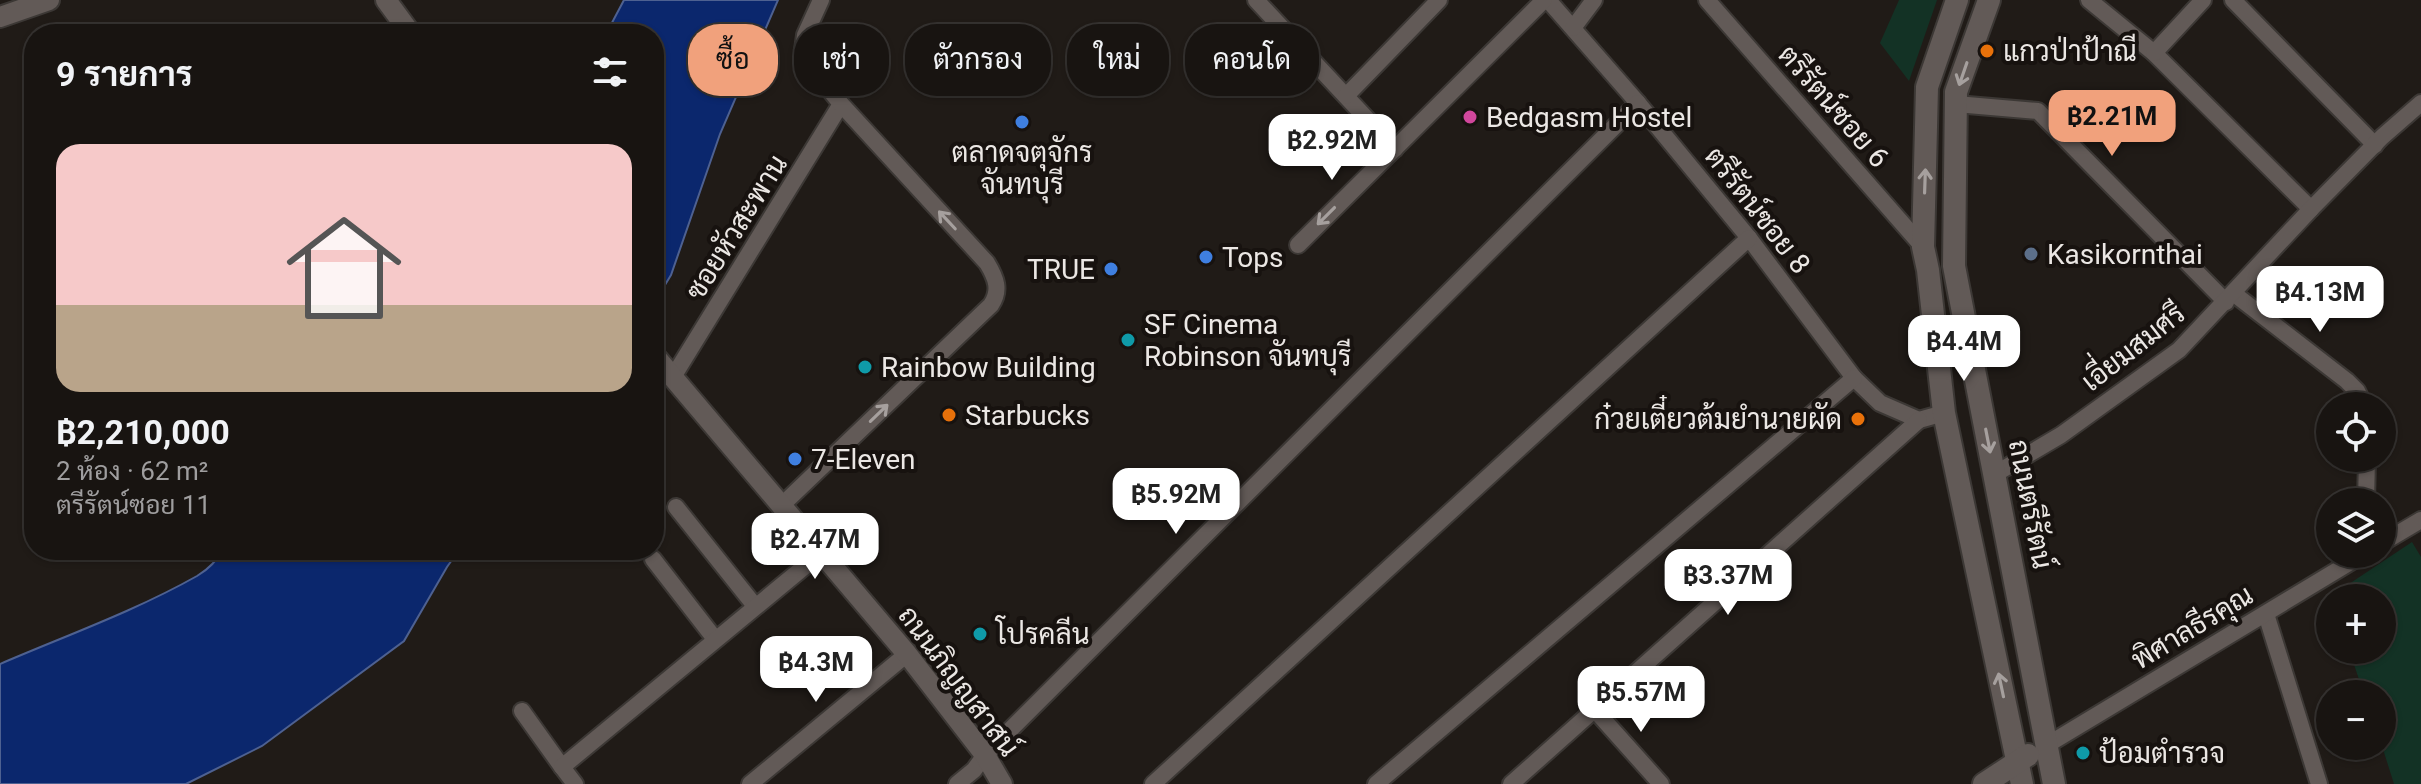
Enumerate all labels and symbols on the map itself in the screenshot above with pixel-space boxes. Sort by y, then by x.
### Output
place label: แกวป่าป้าณี [2003,33,2137,68]
street label: ตรีรัตน์ซอย 6 [1772,36,1898,174]
marker: แกวป่าป้าณี [1978,42,1996,60]
one-way arrow [1955,61,1969,85]
pin: ฿2.21M [2047,90,2177,158]
place label: Bedgasm Hostel [1486,101,1692,134]
marker: Bedgasm Hostel [1461,108,1479,126]
marker: ตลาดจตุจักร จันทบุรี [1013,113,1031,131]
pin: ฿2.92M [1267,114,1397,182]
place label: ตลาดจตุจักร จันทบุรี [951,134,1093,204]
street label: ตรีรัตน์ซอย 8 [1698,139,1820,280]
street label: ซอยหัวสะพาน [677,148,794,306]
one-way arrow [1918,168,1933,195]
one-way arrow [1317,206,1336,226]
one-way arrow [938,210,957,230]
place label: Kasikornthai [2047,238,2203,271]
place label: Tops [1222,241,1284,274]
marker: Kasikornthai [2022,245,2040,263]
marker: Tops [1197,248,1215,266]
place label: TRUE [1027,253,1095,286]
marker: TRUE [1102,260,1120,278]
pin: ฿4.13M [2255,266,2385,334]
street label: เอี่ยมสมศรี [2070,290,2192,398]
place label: SF Cinema Robinson จันทบุรี [1144,308,1351,376]
pin: ฿4.4M [1908,315,2020,383]
marker: SF Cinema Robinson จันทบุรี [1119,331,1137,349]
place label: Rainbow Building [881,351,1096,384]
marker: Rainbow Building [856,358,874,376]
place label: ก๋วยเตี๋ยวต้มยำนายผัด [1594,395,1842,436]
place label: Starbucks [965,399,1090,432]
one-way arrow [869,403,889,422]
marker: Starbucks [940,406,958,424]
marker: ก๋วยเตี๋ยวต้มยำนายผัด [1849,410,1867,428]
one-way arrow [1982,428,1997,453]
street label: ถนนตรีรัตน์ [2002,436,2062,571]
place label: 7-Eleven [811,443,916,476]
marker: 7-Eleven [786,450,804,468]
pin: ฿5.92M [1111,468,1241,536]
pin: ฿2.47M [750,513,880,581]
pin: ฿3.37M [1663,549,1793,617]
street label: พิศาลธีรคุณ [2125,577,2260,679]
street label: ถนนภิญญสาสน์ [891,598,1028,764]
place label: โปรคลีน [994,615,1089,651]
marker: โปรคลีน [971,625,989,643]
pin: ฿4.3M [760,636,872,704]
pin: ฿5.57M [1576,666,1706,734]
one-way arrow [1993,673,2008,699]
place label: ป้อมตำรวจ [2099,736,2225,770]
marker: ป้อมตำรวจ [2074,744,2092,762]

